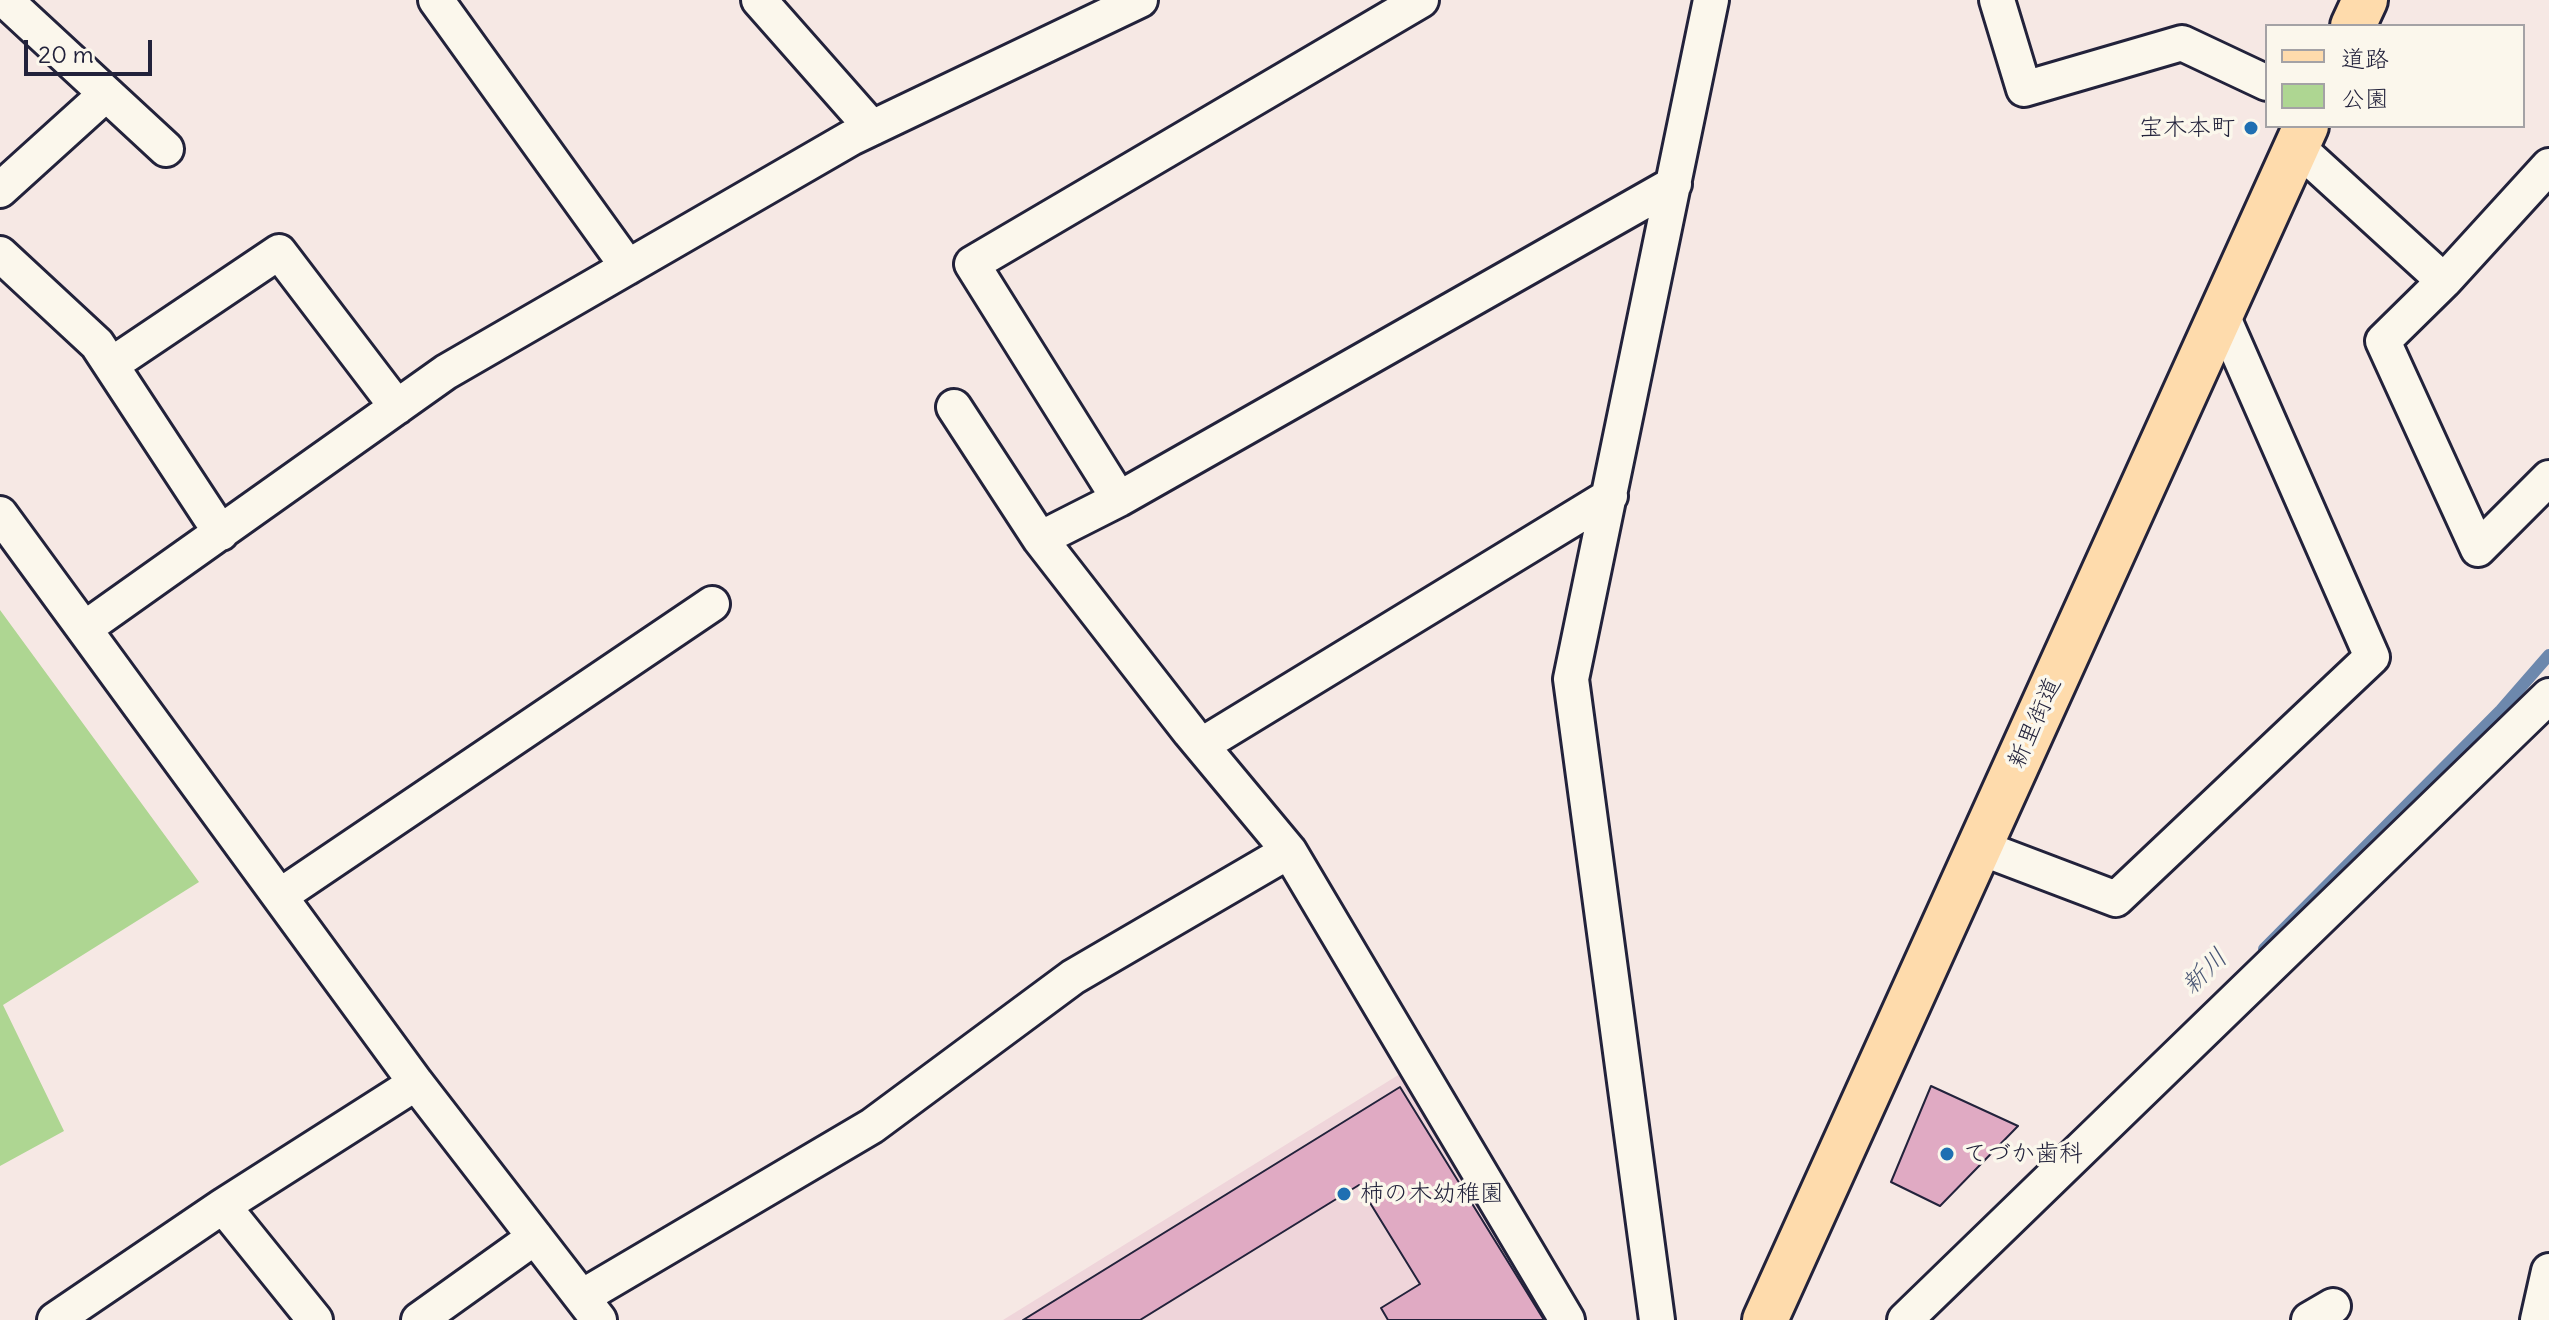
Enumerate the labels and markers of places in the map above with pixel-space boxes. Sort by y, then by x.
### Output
place label: 宝木本町 [2139,114,2235,142]
marker: 宝木本町 [2242,119,2260,137]
place label: てづか歯科 [1963,1140,2083,1168]
marker: てづか歯科 [1938,1145,1956,1163]
place label: 柿の木幼稚園 [1360,1180,1504,1208]
marker: 柿の木幼稚園 [1335,1185,1353,1203]

